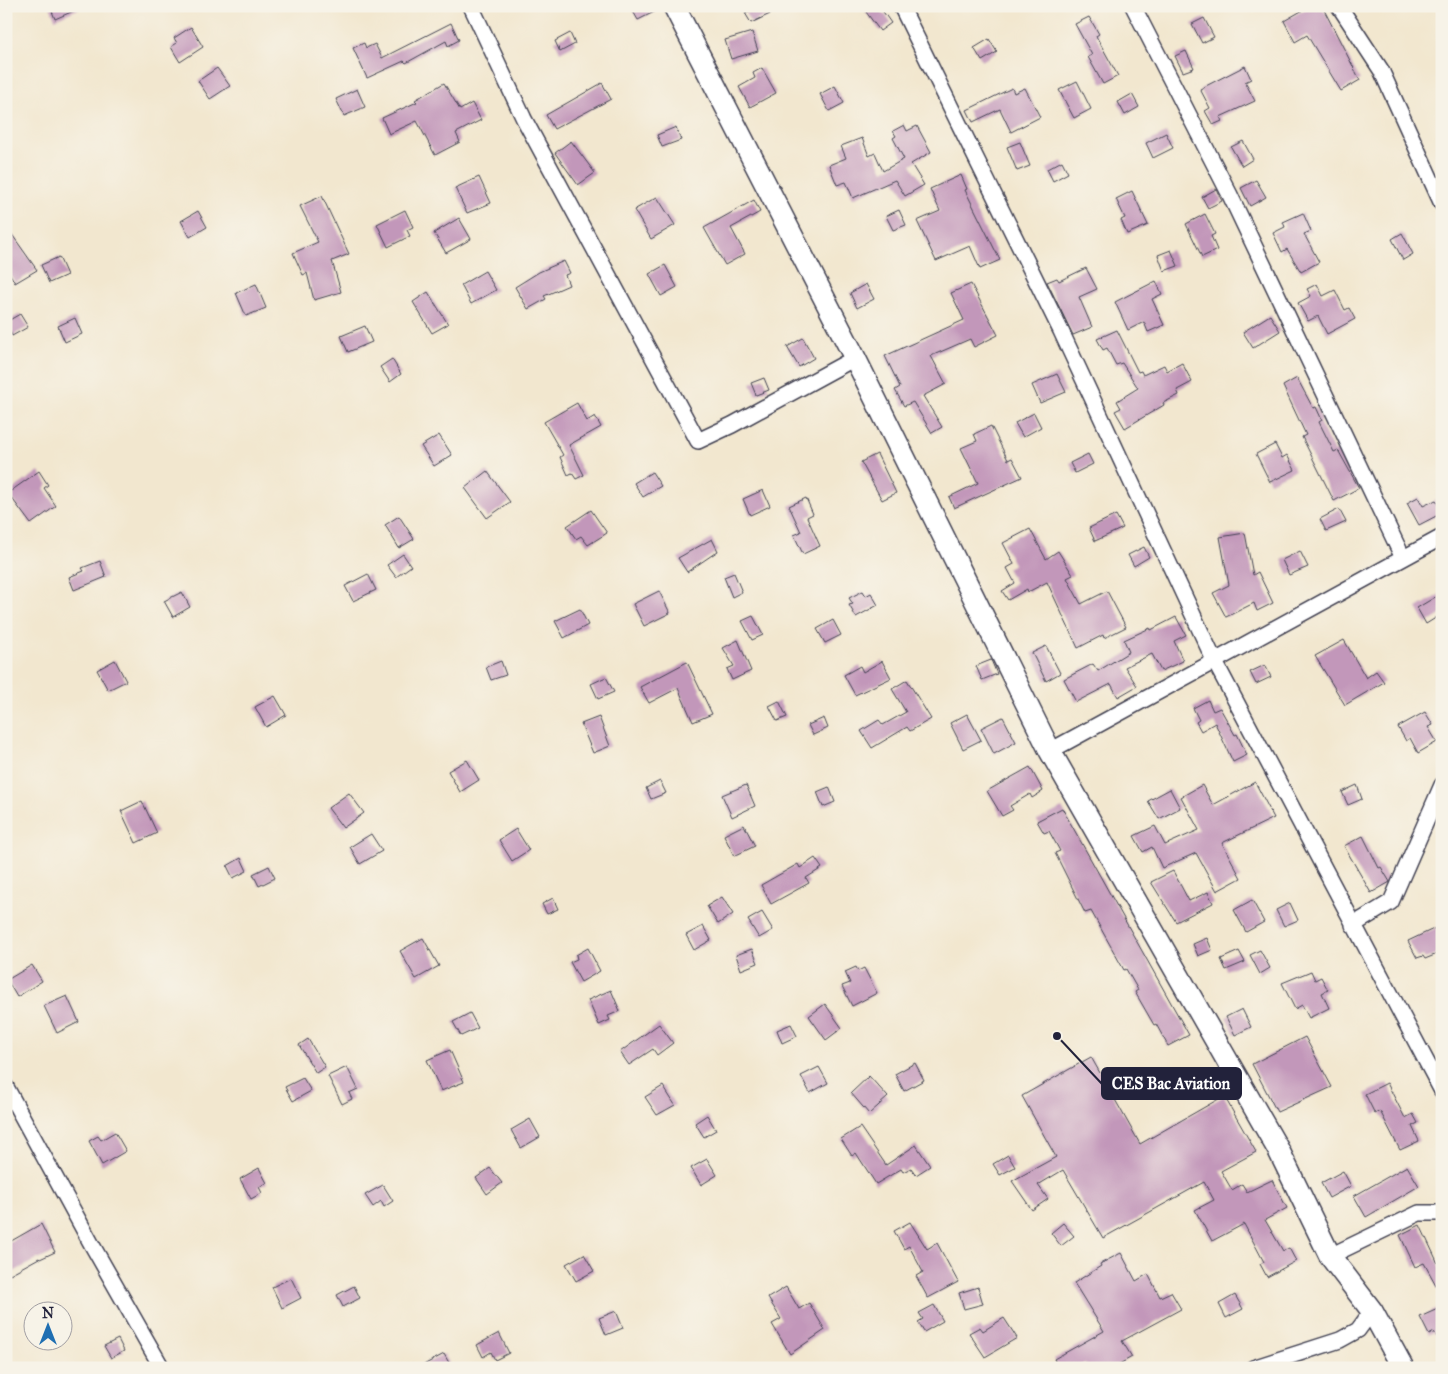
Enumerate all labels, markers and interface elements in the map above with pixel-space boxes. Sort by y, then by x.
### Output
callout: CES Bac Aviation [1102,1068,1241,1099]
text: CES Bac Aviation [1112,1074,1231,1093]
north arrow [22,1302,72,1352]
text: N [42,1305,54,1322]

